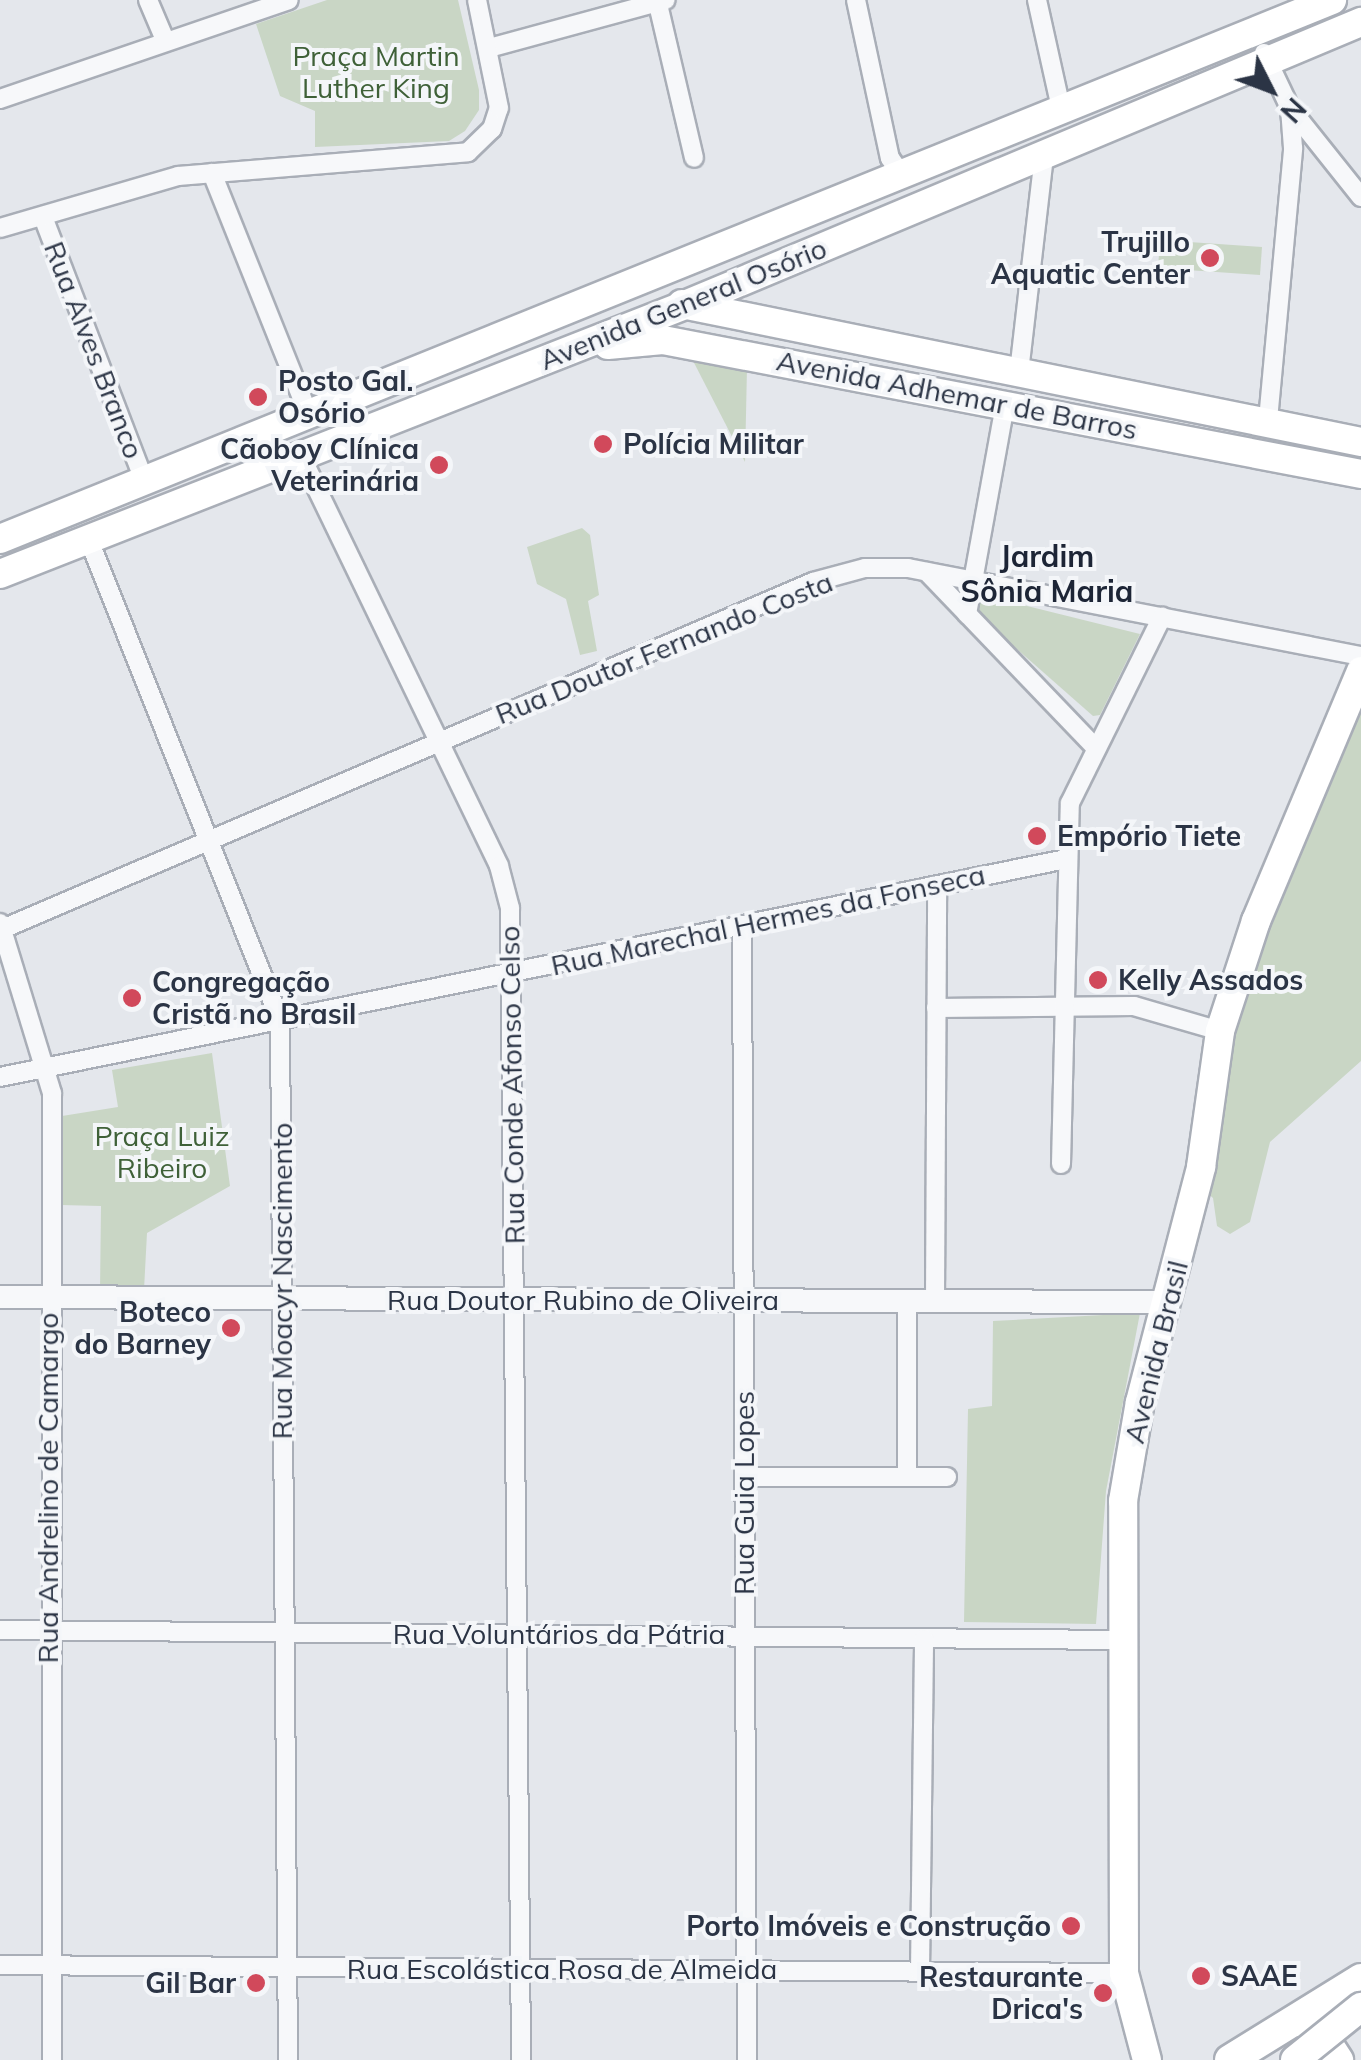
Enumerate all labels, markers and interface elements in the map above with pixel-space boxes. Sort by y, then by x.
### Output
park label: Praça Martin Luther King [292,39,460,105]
north arrow [1221,40,1321,140]
text: N [1274,91,1314,130]
place label: Trujillo Aquatic Center [991,225,1190,291]
street label: Avenida General Osório [535,231,831,377]
street label: Rua Alves Branco [37,237,151,463]
marker: Trujillo Aquatic Center [1199,247,1221,269]
street label: Avenida Adhemar de Barros [774,344,1140,446]
place label: Posto Gal. Osório [278,364,413,430]
marker: Posto Gal. Osório [247,386,269,408]
place label: Polícia Militar [623,427,804,461]
place label: Cãoboy Clínica Veterinária [220,432,419,498]
marker: Polícia Militar [592,433,614,455]
marker: Cãoboy Clínica Veterinária [428,454,450,476]
district label: Jardim Sônia Maria [961,538,1133,608]
street label: Rua Doutor Fernando Costa [491,565,837,731]
place label: Empório Tiete [1057,819,1241,853]
marker: Empório Tiete [1026,825,1048,847]
street label: Rua Marechal Hermes da Fonseca [548,858,988,982]
street label: Rua Conde Afonso Celso [492,925,532,1245]
place label: Kelly Assados [1118,963,1303,997]
place label: Congregação Cristã no Brasil [152,965,356,1031]
marker: Kelly Assados [1087,969,1109,991]
marker: Congregação Cristã no Brasil [121,987,143,1009]
park label: Praça Luiz Ribeiro [95,1119,229,1185]
street label: Rua Moacyr Nascimento [265,1123,299,1439]
street label: Avenida Brasil [1117,1257,1195,1447]
street label: Rua Doutor Rubino de Oliveira [387,1283,779,1317]
place label: Boteco do Barney [75,1295,211,1361]
street label: Rua Andrelino de Camargo [31,1313,65,1663]
marker: Boteco do Barney [220,1317,242,1339]
street label: Rua Guia Lopes [727,1391,761,1595]
street label: Rua Voluntários da Pátria [393,1617,725,1651]
place label: Porto Imóveis e Construção [686,1909,1051,1943]
marker: Porto Imóveis e Construção [1060,1915,1082,1937]
street label: Rua Escolástica Rosa de Almeida [347,1952,777,1986]
place label: SAAE [1221,1959,1298,1993]
place label: Restaurante Drica's [919,1960,1083,2026]
marker: SAAE [1190,1965,1212,1987]
place label: Gil Bar [145,1966,236,2000]
marker: Gil Bar [245,1972,267,1994]
marker: Restaurante Drica's [1092,1982,1114,2004]

